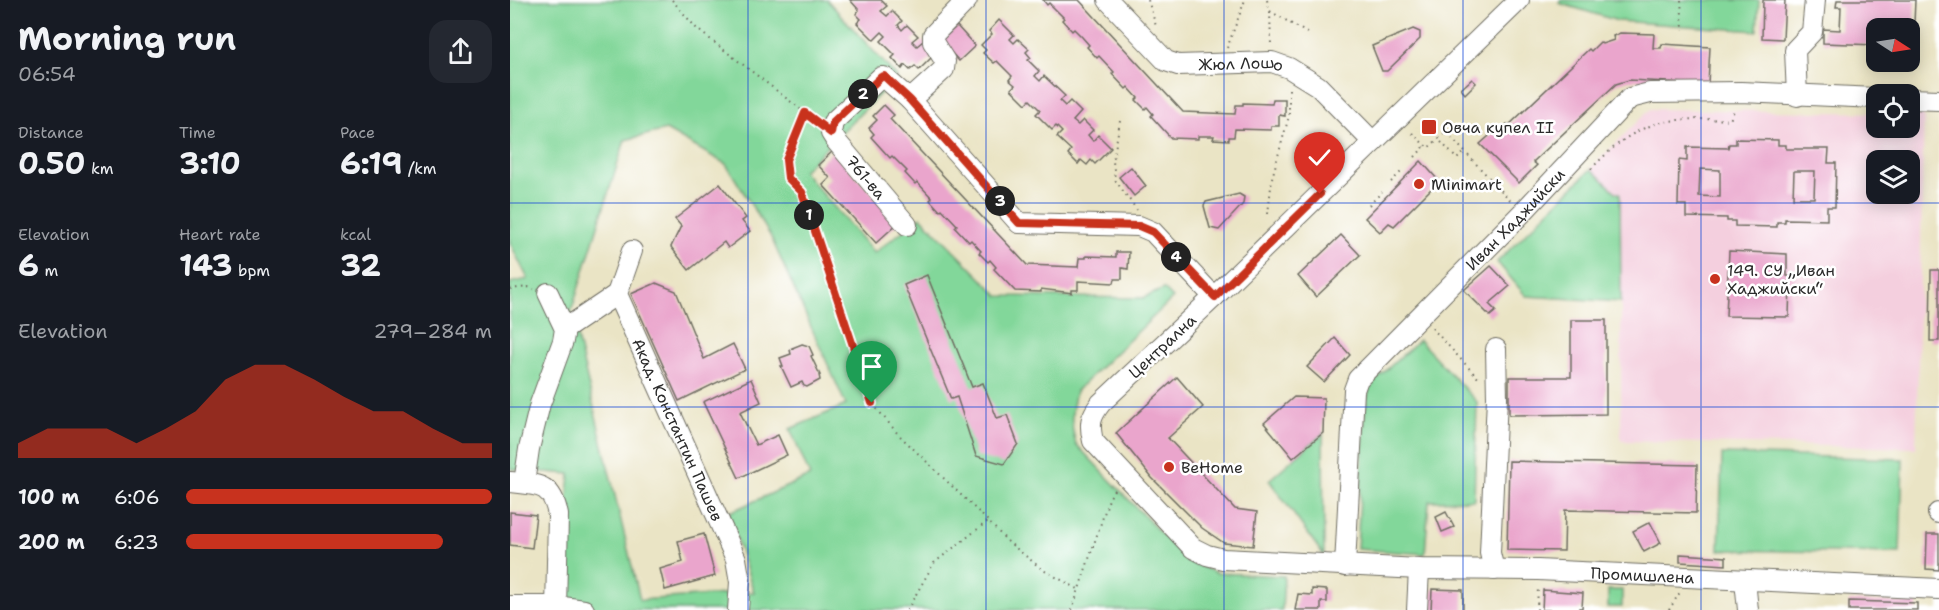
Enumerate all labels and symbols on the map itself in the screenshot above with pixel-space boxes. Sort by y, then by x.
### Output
north arrow [1866,18,1920,72]
street label: Жюл Лошо [1198,52,1287,76]
pin: 2 [848,79,878,109]
place label: Овча купел II [1442,117,1554,138]
marker: Овча купел II [1420,118,1438,136]
pin [1294,132,1345,194]
street label: 761-ва [841,151,890,204]
street label: Иван Хаджийски [1461,164,1570,275]
place label: Minimart [1431,174,1502,195]
marker: Minimart [1412,177,1426,191]
pin: 3 [985,186,1015,216]
pin: 1 [794,200,824,230]
pin: 4 [1161,242,1191,272]
place label: 149. СУ „Иван Хаджийски“ [1727,260,1835,299]
marker: 149. СУ „Иван Хаджийски“ [1708,272,1722,286]
street label: Централна [1124,310,1201,383]
street label: Акад. Константин Пашев [627,335,728,524]
pin [846,341,897,403]
place label: BeHome [1181,457,1243,478]
marker: BeHome [1162,460,1176,474]
street label: Промишлена [1590,563,1695,588]

